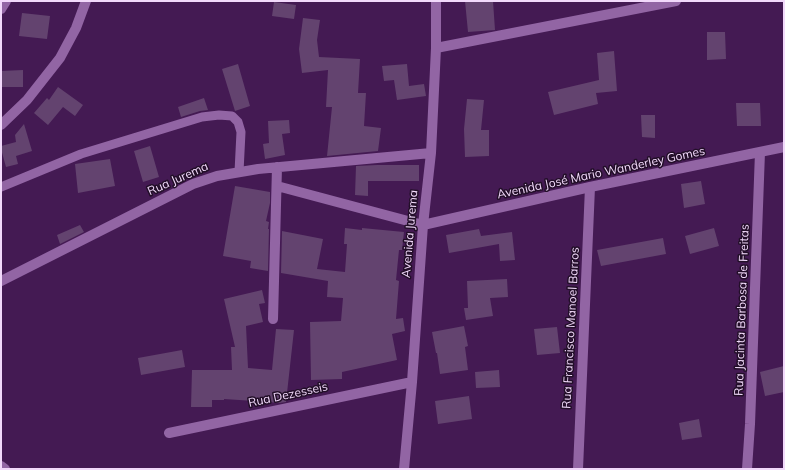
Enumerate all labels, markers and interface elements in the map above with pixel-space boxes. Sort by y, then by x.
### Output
street label: Avenida José Mario Wanderley Gomes [496,144,706,202]
street label: Rua Jurema [145,159,211,199]
street label: Avenida Jurema [399,189,421,279]
street label: Rua Jacinta Barbosa de Freitas [732,224,752,396]
street label: Rua Francisco Manoel Barros [560,247,582,409]
street label: Rua Dezesseis [247,380,329,410]

